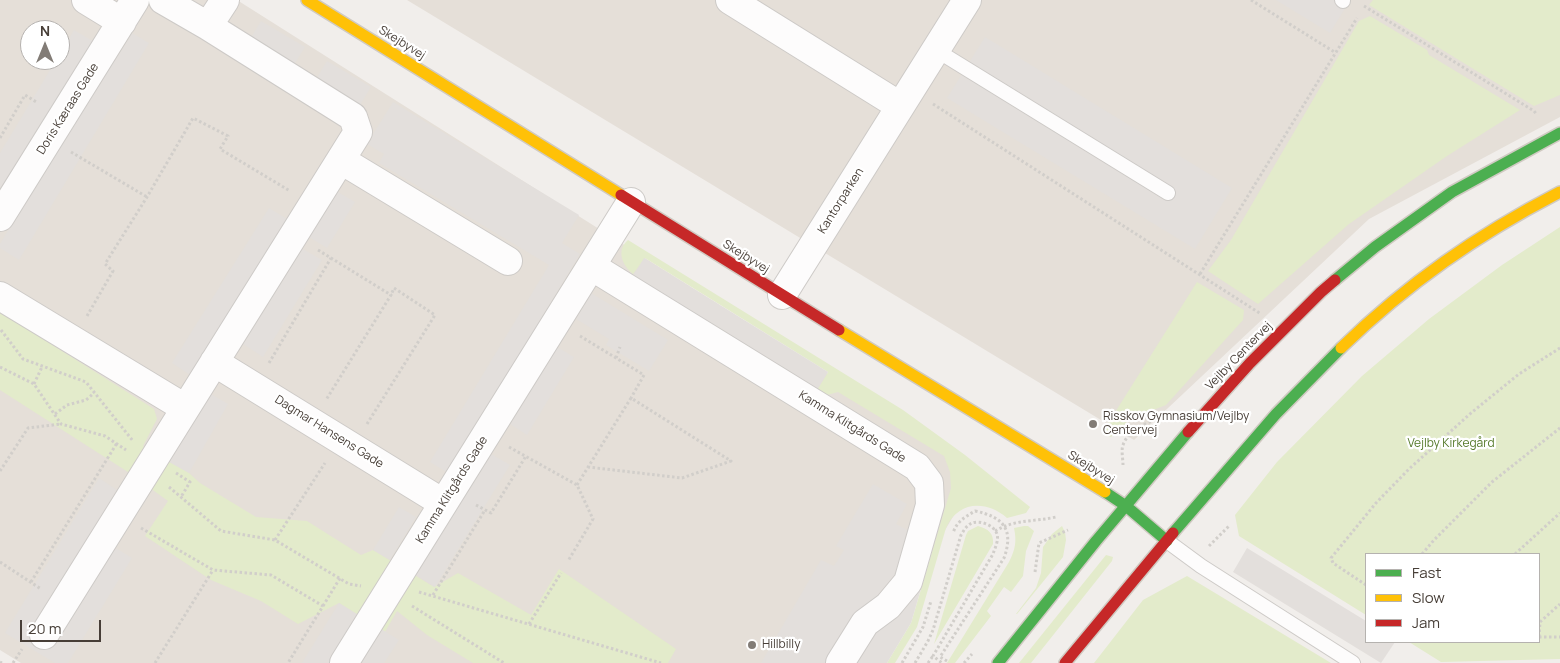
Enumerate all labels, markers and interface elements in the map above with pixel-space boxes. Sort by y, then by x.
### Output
north arrow [20,20,70,70]
text: N [40,21,50,40]
street label: Skejbyvej [376,23,428,63]
street label: Doris Kæraas Gade [34,61,102,157]
street label: Kantorparken [815,165,867,237]
street label: Skejbyvej [720,237,772,277]
street label: Vejlby Centervej [1203,319,1275,393]
street label: Kamma Klitgårds Gade [796,388,908,466]
street label: Dagmar Hansens Gade [272,393,386,471]
place label: Risskov Gymnasium/Vejlby Centervej [1103,410,1249,438]
marker: Risskov Gymnasium/Vejlby Centervej [1087,418,1099,430]
street label: Kamma Klitgårds Gade [413,434,491,546]
park label: Vejlby Kirkegård [1407,437,1495,451]
street label: Skejbyvej [1065,448,1117,488]
legend [1365,553,1540,643]
text: Fast [1412,562,1441,583]
text: Slow [1412,587,1445,608]
scale bar [22,610,104,642]
text: Jam [1412,612,1440,633]
text: 20 m [28,618,61,639]
place label: Hillbilly [762,638,800,652]
marker: Hillbilly [746,639,758,651]

